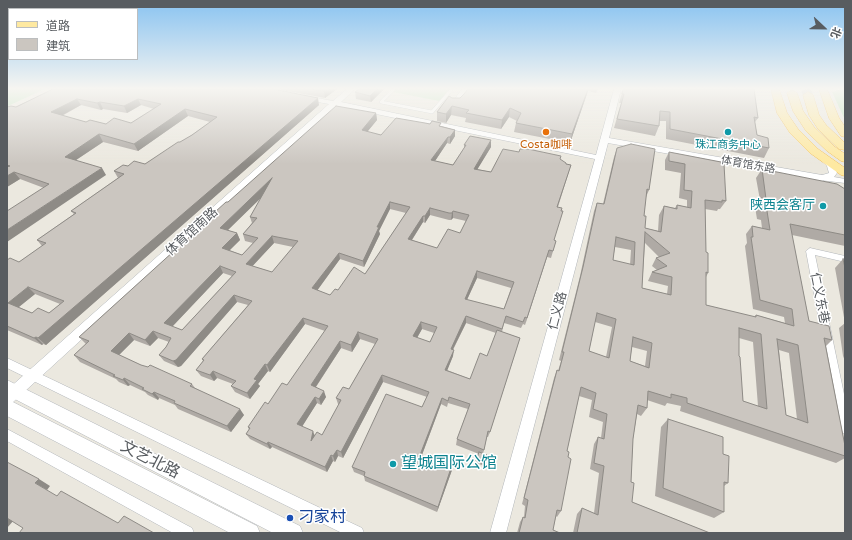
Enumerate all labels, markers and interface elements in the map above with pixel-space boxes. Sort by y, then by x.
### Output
legend [8,8,138,60]
north arrow [804,8,844,48]
text: 道路 [46,19,70,33]
text: 北 [828,25,844,40]
text: 建筑 [46,39,70,53]
marker: Costa咖啡 [541,127,551,137]
marker: 珠江商务中心 [723,127,733,137]
place label: Costa咖啡 [520,138,572,152]
place label: 珠江商务中心 [695,138,761,152]
street label: 体育馆东路 [720,154,776,176]
place label: 陕西会客厅 [750,198,815,214]
marker: 陕西会客厅 [818,201,828,211]
street label: 体育馆南路 [163,204,221,260]
street label: 仁义东巷 [806,271,832,325]
street label: 仁义路 [545,290,571,332]
street label: 文艺北路 [117,437,183,483]
place label: 望城国际公馆 [401,454,497,474]
marker: 望城国际公馆 [388,459,398,469]
place label: 刁家村 [298,508,346,528]
marker: 刁家村 [285,513,295,523]

